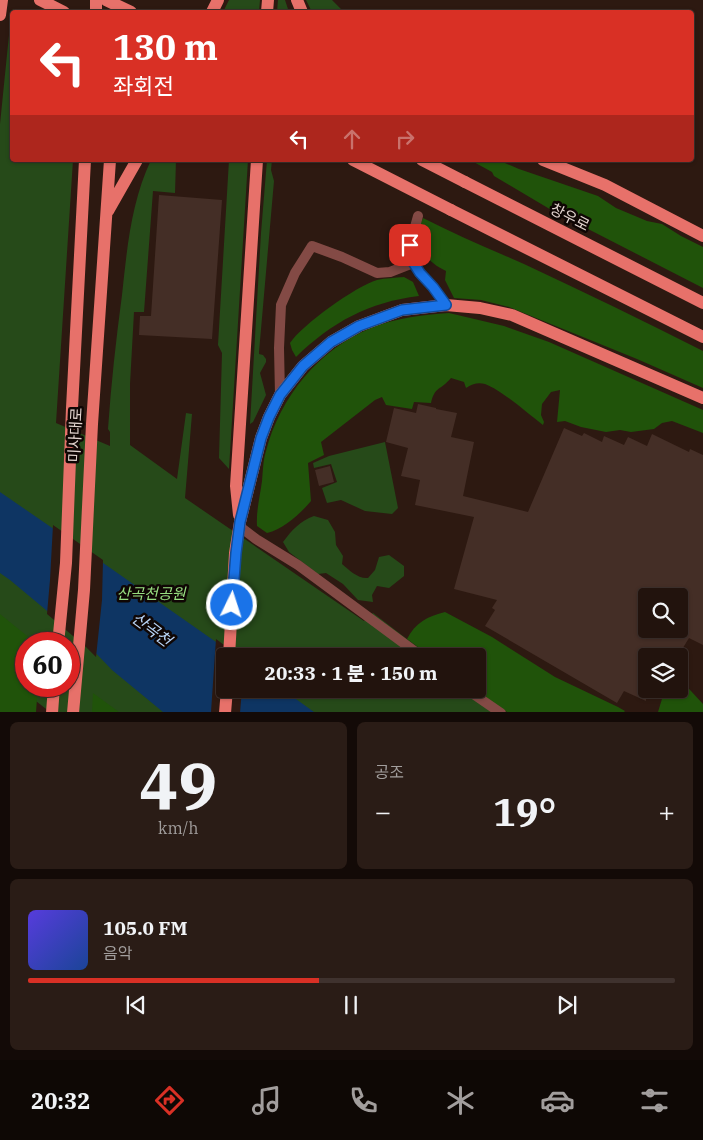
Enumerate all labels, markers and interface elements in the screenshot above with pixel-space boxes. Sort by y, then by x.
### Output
text: 130 m [113,24,218,70]
icon: left [30,30,95,95]
text: 좌회전 [113,71,174,100]
icon: left [285,125,313,153]
icon: ahead [338,125,366,153]
icon: right [391,125,419,153]
street label: 창우로 [547,199,593,235]
pin [389,224,431,266]
icon: arrive [396,231,424,259]
street label: 미사대로 [64,407,86,463]
position arrow [205,578,257,630]
park label: 산곡천공원 [116,584,187,603]
map controls [638,588,688,698]
button: search [638,588,688,638]
water label: 산곡천 [128,608,177,652]
speed limit sign: 60 [15,632,80,697]
button: layers [638,648,688,698]
text: 20:33 · 1 분 · 150 m [265,661,437,685]
text: 49 [139,743,217,828]
text: 공조 [375,762,404,782]
text: 19° [493,787,556,836]
text: − [375,793,391,830]
text: + [658,793,675,830]
text: km/h [158,818,198,838]
text: 105.0 FM [103,916,188,940]
text: 음악 [103,943,132,963]
icon: previous [122,991,150,1019]
icon: pause [337,991,365,1019]
icon: next [553,991,581,1019]
icon: directions [152,1083,187,1118]
icon: music [249,1083,284,1118]
icon: phone [346,1083,381,1118]
icon: climate [443,1083,478,1118]
icon: car [540,1083,575,1118]
icon: filters [637,1083,672,1118]
text: 20:32 [31,1086,90,1115]

